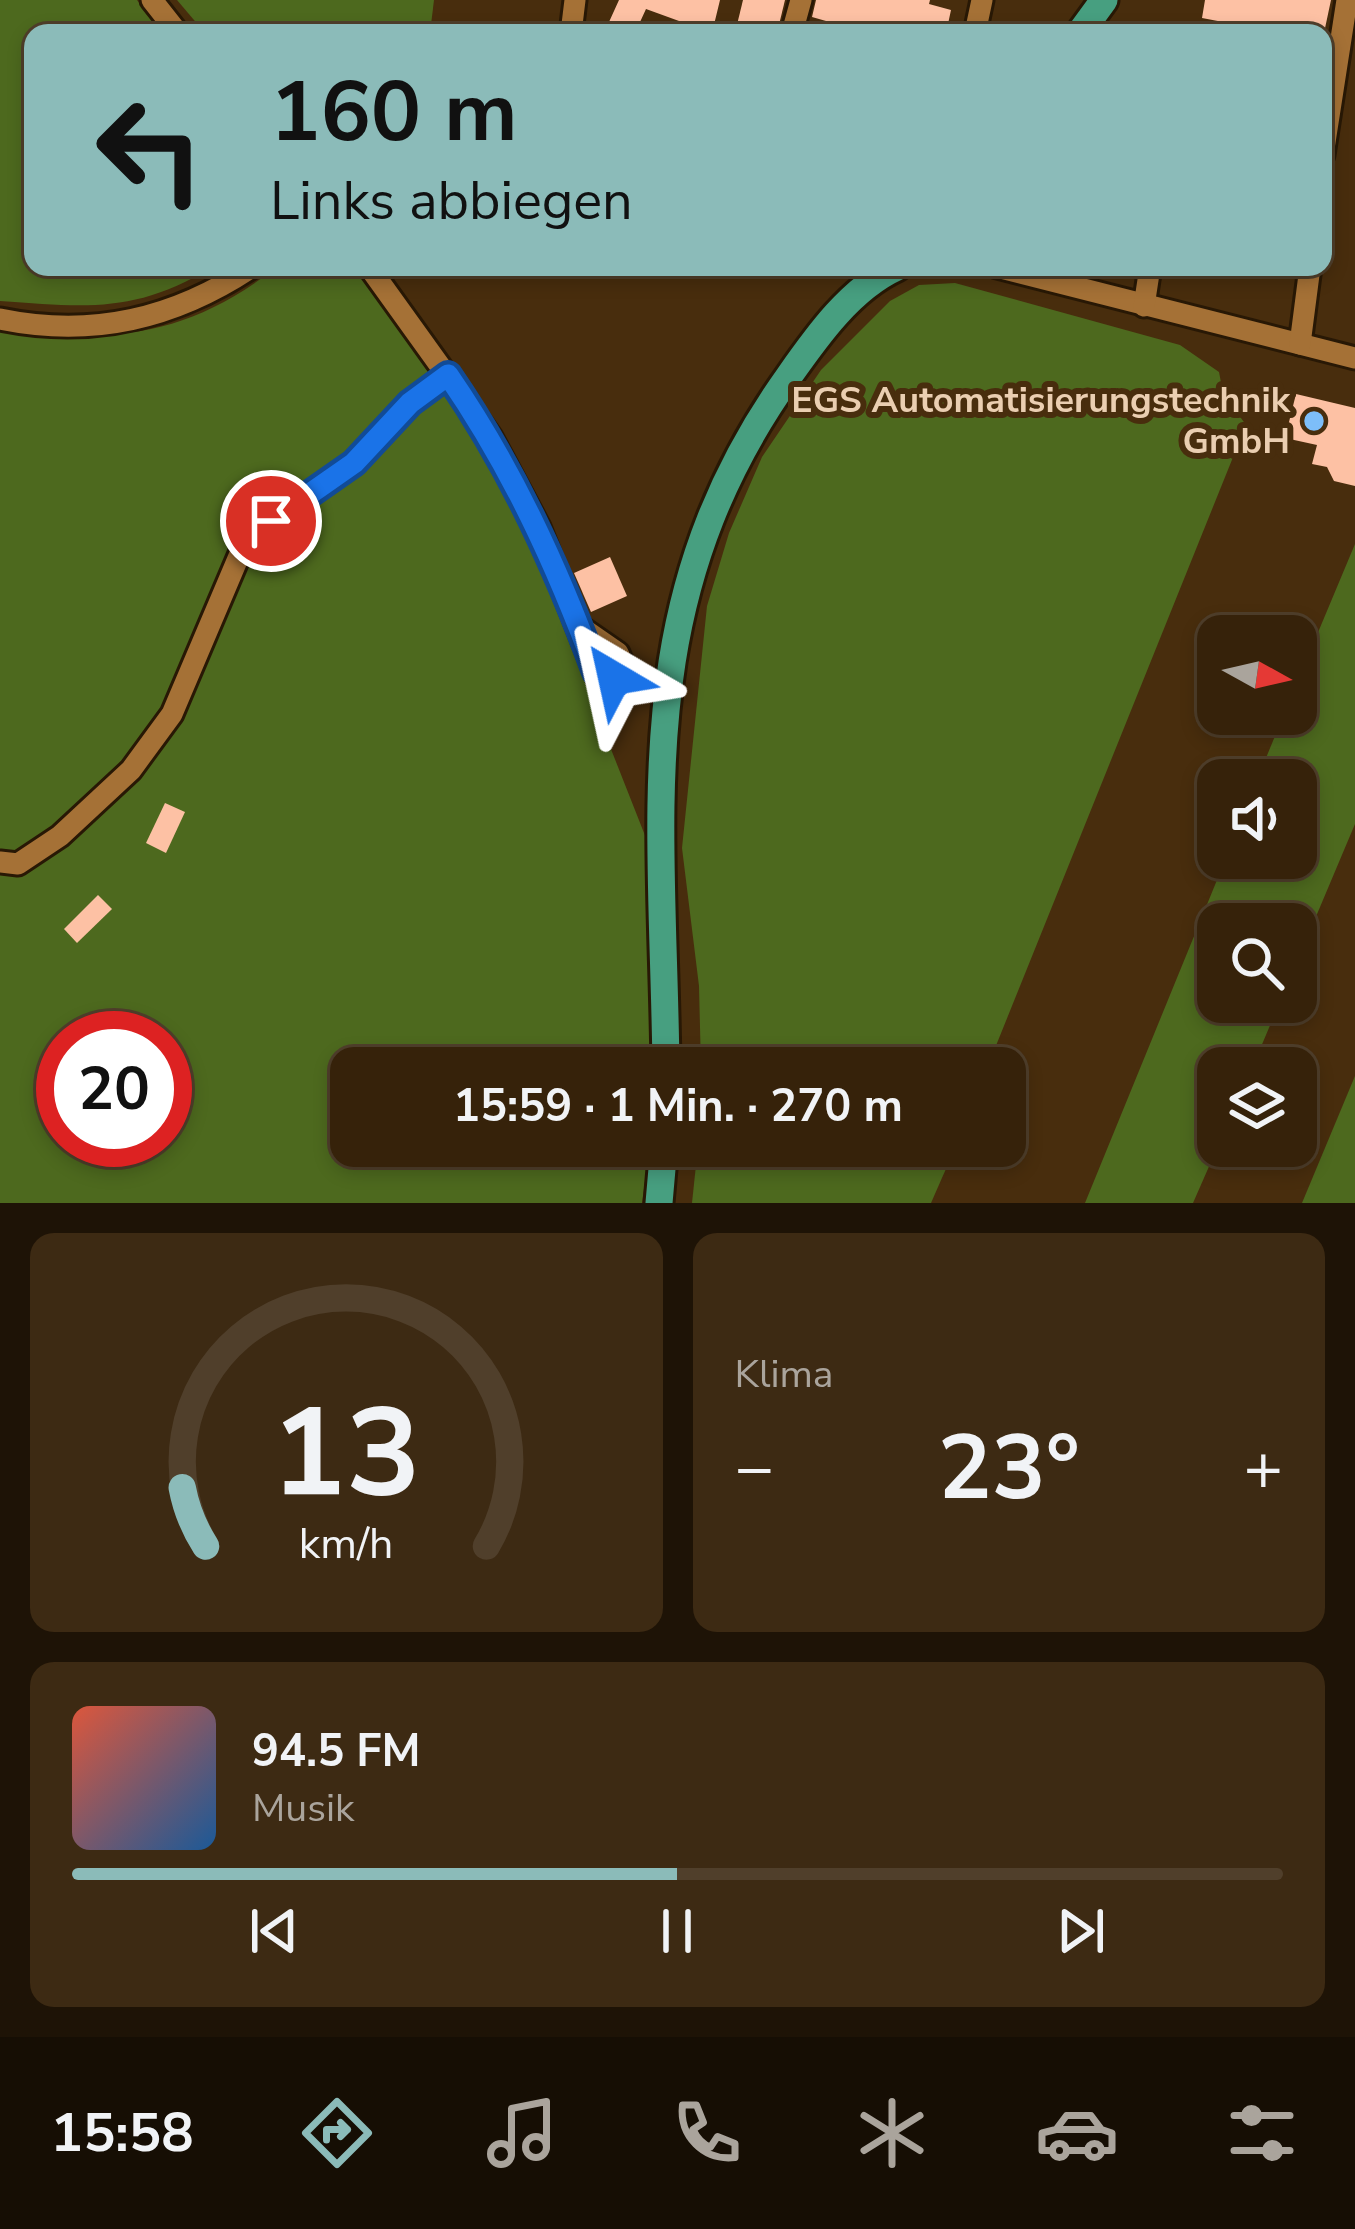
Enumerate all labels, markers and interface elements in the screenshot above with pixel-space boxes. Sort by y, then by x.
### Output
text: 160 m [270,55,518,170]
icon: left [72,72,228,228]
text: Links abbiegen [270,164,633,238]
place label: EGS Automatisierungstechnik GmbH [791,376,1291,466]
marker: EGS Automatisierungstechnik GmbH [1301,408,1327,434]
pin [220,470,322,572]
icon: arrive [238,488,304,554]
position arrow [551,615,677,741]
north arrow [1197,615,1317,735]
map controls [1197,615,1317,1167]
button: sound [1197,759,1317,879]
button: search [1197,903,1317,1023]
speed limit sign: 20 [36,1011,192,1167]
button: layers [1197,1047,1317,1167]
text: 15:59 · 1 Min. · 270 m [453,1076,903,1137]
text: Klima [735,1348,834,1401]
text: 13 [271,1369,421,1539]
text: 23° [938,1407,1080,1530]
text: − [735,1423,774,1513]
text: + [1243,1423,1283,1513]
text: km/h [299,1514,394,1572]
text: 94.5 FM [252,1721,421,1782]
text: Musik [252,1782,355,1835]
icon: previous [241,1898,307,1964]
icon: pause [644,1898,710,1964]
icon: next [1048,1898,1114,1964]
icon: directions [295,2091,379,2175]
icon: music [480,2091,564,2175]
icon: phone [665,2091,749,2175]
icon: climate [850,2091,934,2175]
icon: car [1035,2091,1119,2175]
icon: filters [1220,2091,1304,2175]
text: 15:58 [51,2096,194,2170]

